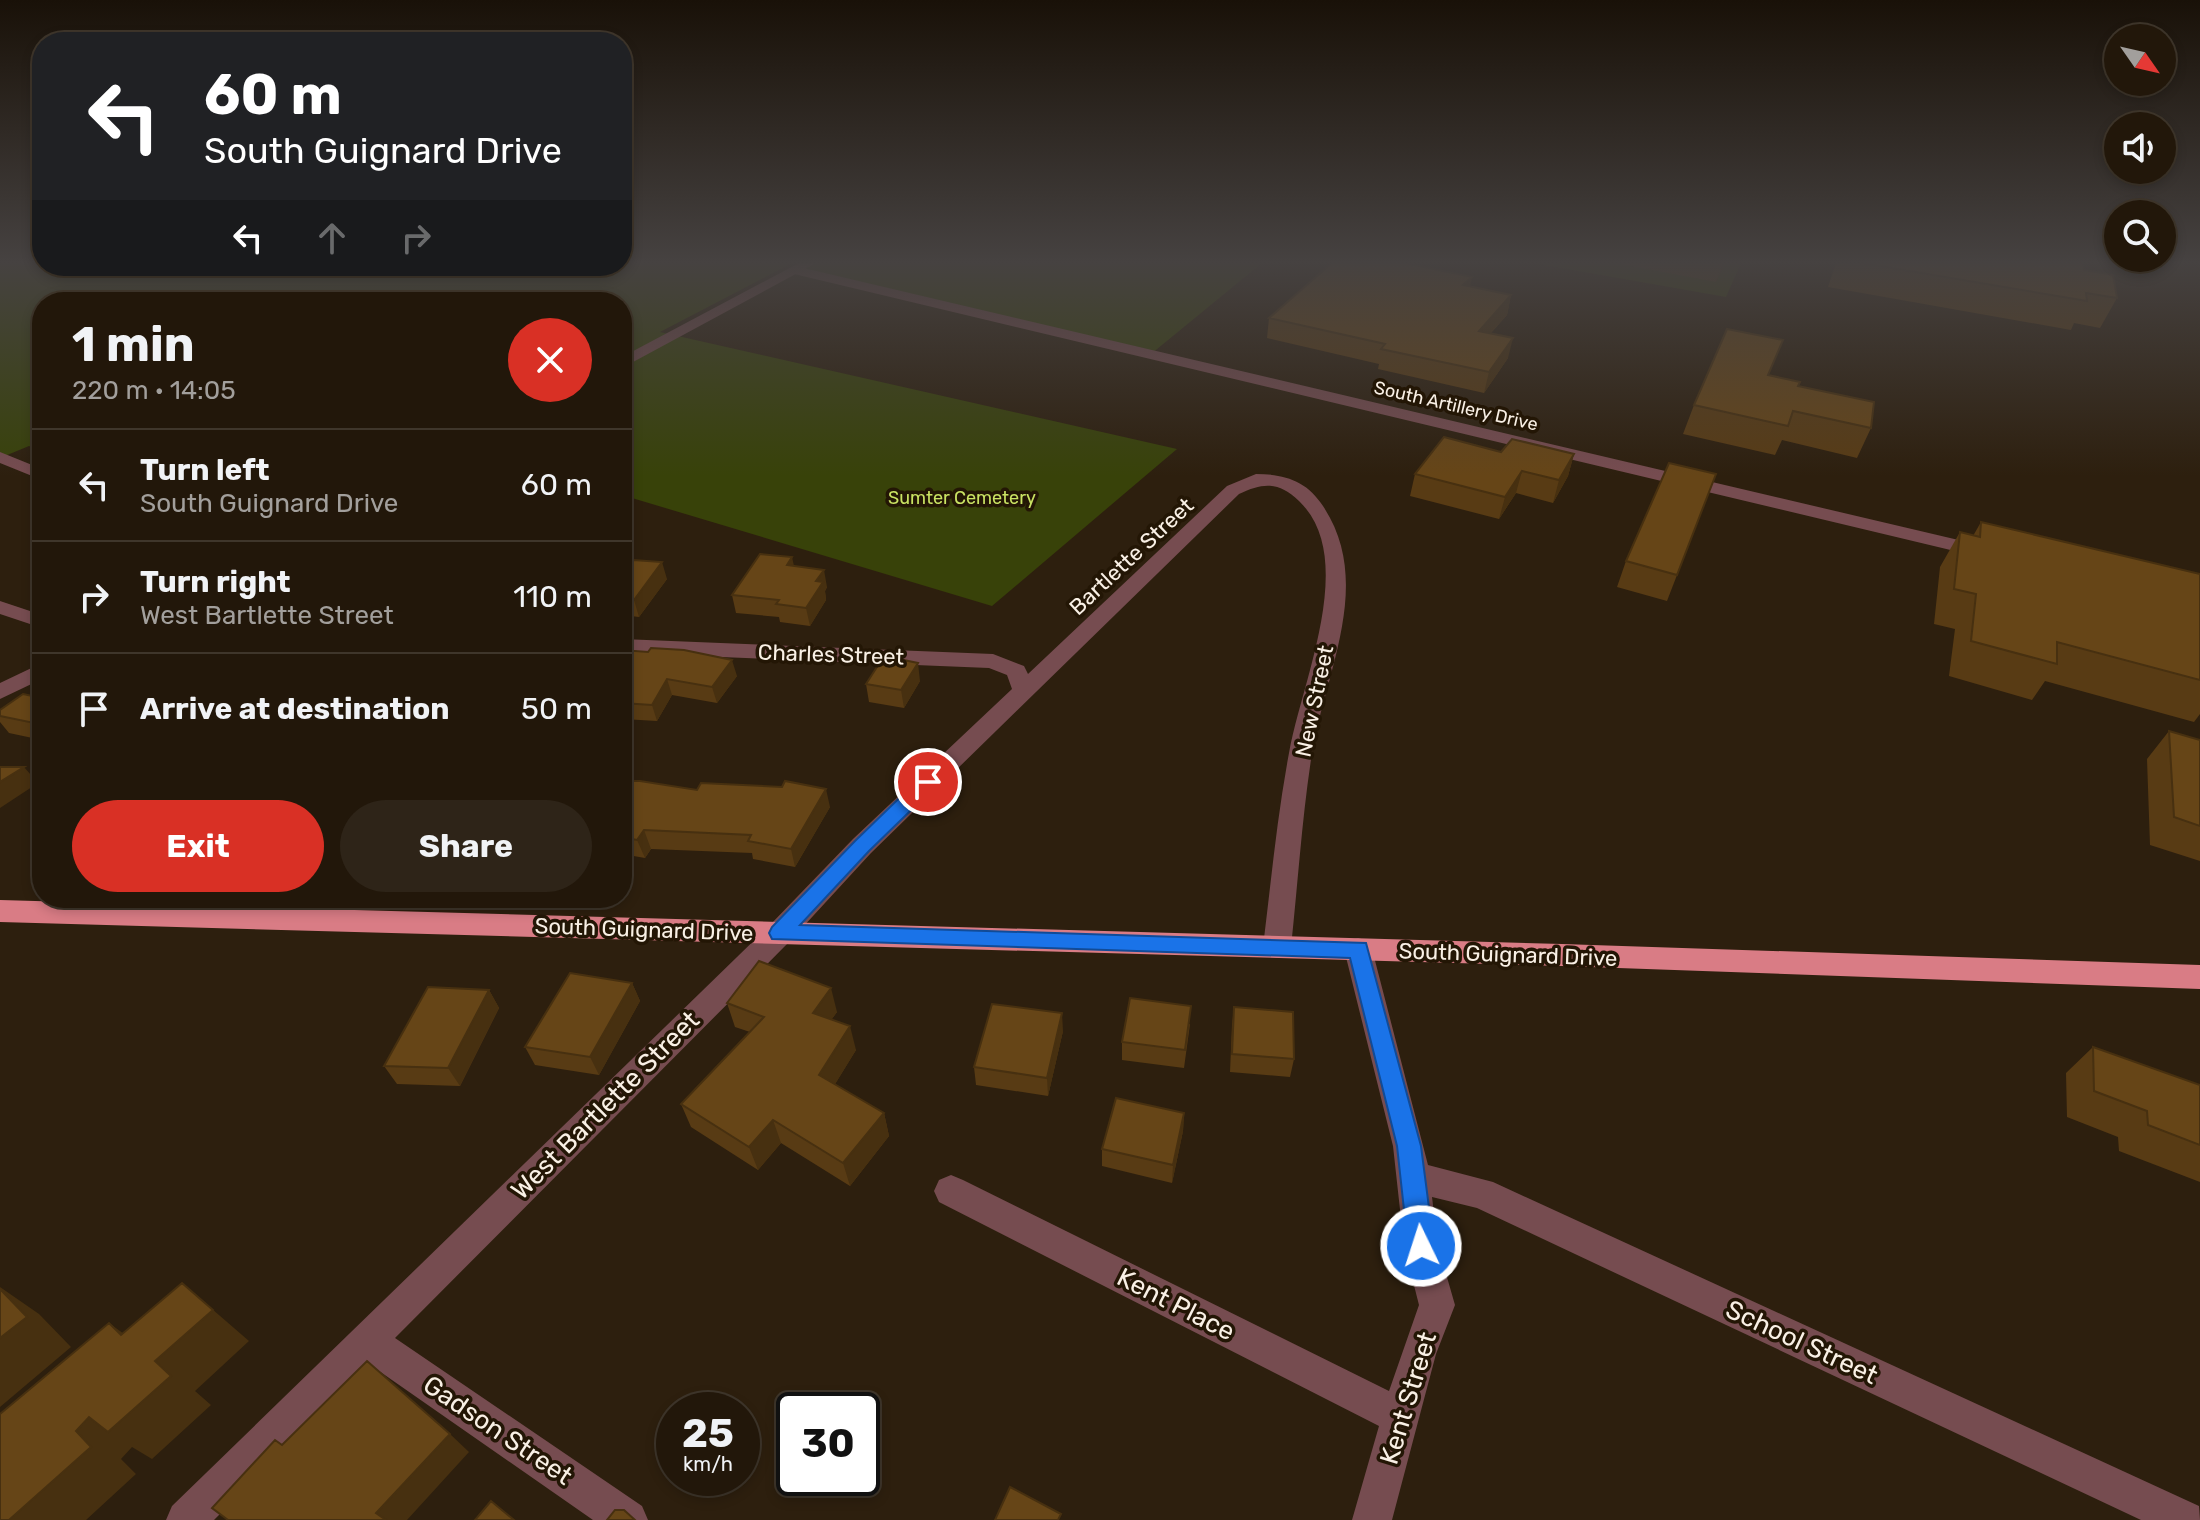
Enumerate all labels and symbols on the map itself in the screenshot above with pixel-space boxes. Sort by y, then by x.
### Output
north arrow [2104,24,2176,96]
street label: South Artillery Drive [1372,376,1540,436]
park label: Sumter Cemetery [888,487,1036,509]
street label: Bartlette Street [1064,492,1199,621]
street label: Charles Street [757,638,905,671]
street label: New Street [1289,642,1340,759]
pin [894,748,962,816]
street label: South Guignard Drive [534,912,754,947]
street label: South Guignard Drive [1398,937,1618,972]
street label: West Bartlette Street [505,1005,706,1206]
position arrow [1379,1204,1463,1288]
street label: Kent Place [1112,1262,1240,1347]
street label: School Street [1721,1294,1883,1391]
street label: Kent Street [1374,1328,1443,1468]
street label: Gadson Street [417,1369,578,1492]
speed limit sign: 30 [776,1392,880,1496]

